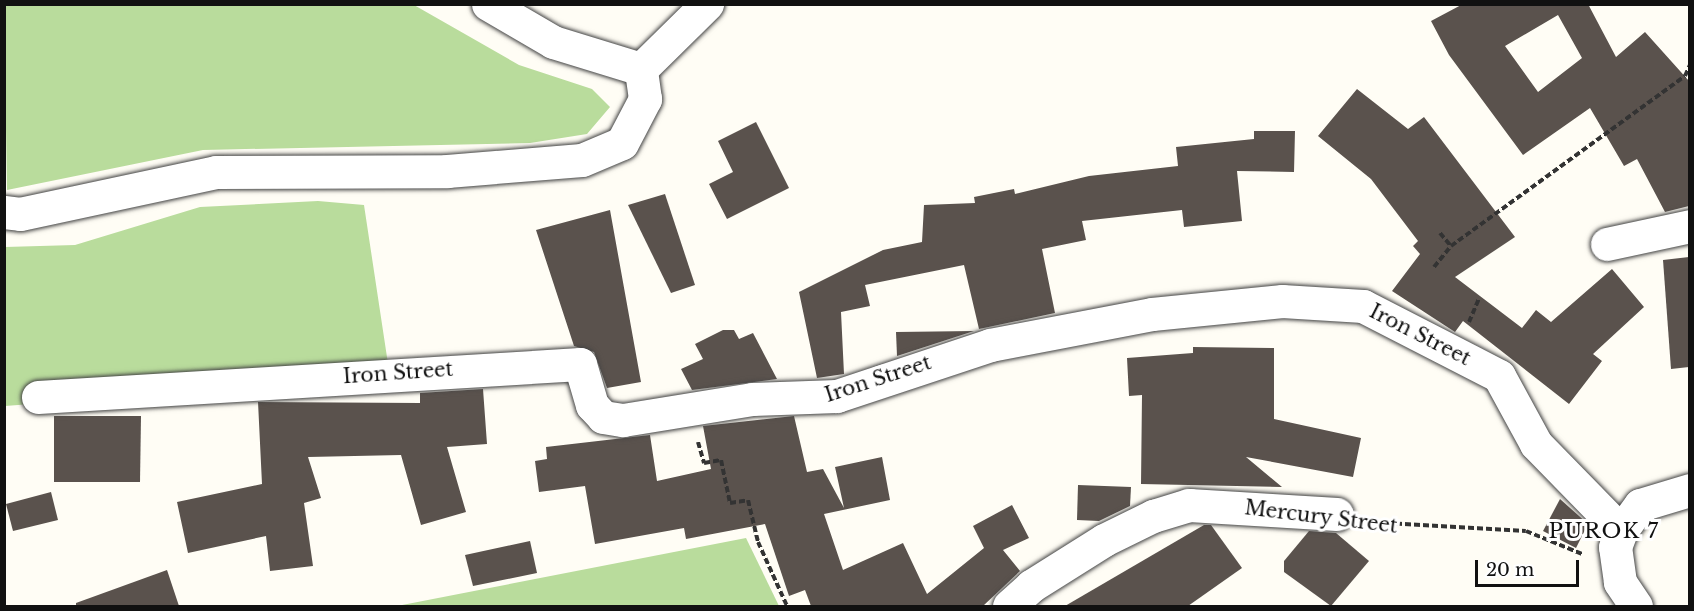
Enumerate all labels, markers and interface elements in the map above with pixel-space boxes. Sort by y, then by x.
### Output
street label: Iron Street [1365,299,1475,371]
street label: Iron Street [822,351,934,407]
street label: Iron Street [342,357,454,389]
street label: Mercury Street [1243,496,1399,538]
district label: PUROK 7 [1548,518,1660,544]
scale bar [1478,548,1582,586]
text: 20 m [1486,559,1534,581]

